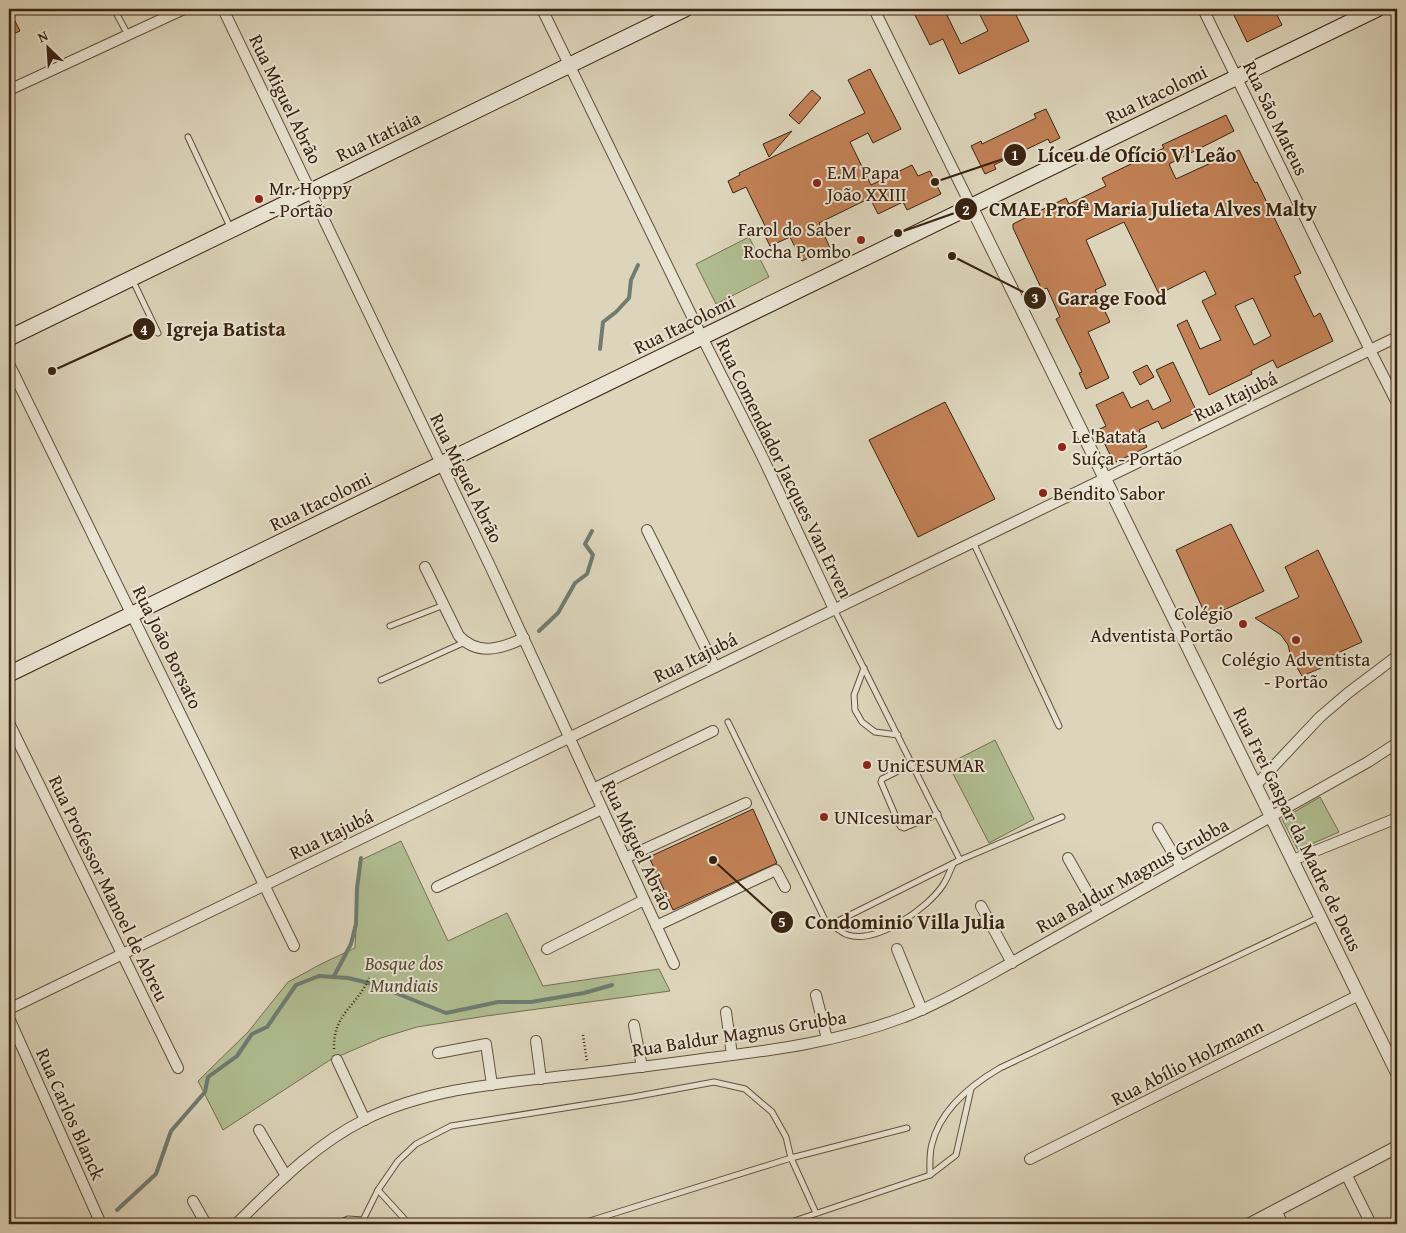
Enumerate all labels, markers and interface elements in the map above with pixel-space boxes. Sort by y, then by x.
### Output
north arrow [22,22,72,72]
text: N [34,25,52,47]
street label: Rua Miguel Abrão [242,29,330,169]
street label: Rua São Mateus [1236,56,1316,180]
street label: Rua Itacolomi [1100,57,1212,131]
street label: Rua Itatiaia [331,103,425,169]
callout: Líceu de Ofício Vl Leão [1002,138,1246,173]
text: Líceu de Ofício Vl Leão [1038,140,1237,169]
text: 1 [1011,144,1019,165]
place label: E.M Papa João XXIII [825,158,907,208]
place label: Mr. Hoppy - Portão [269,174,353,224]
marker: E.M Papa João XXIII [811,177,823,189]
callout: CMAE Profª Maria Julieta Alves Malty [954,192,1327,227]
marker: Mr. Hoppy - Portão [253,193,265,205]
text: CMAE Profª Maria Julieta Alves Malty [989,194,1318,223]
text: 2 [962,199,970,220]
place label: Farol do Saber Rocha Pombo [738,215,851,265]
marker: Farol do Saber Rocha Pombo [855,234,867,246]
callout: Garage Food [1022,280,1176,315]
text: Garage Food [1058,283,1167,312]
street label: Rua Itacolomi [628,287,740,361]
text: 3 [1031,287,1039,308]
callout: Igreja Batista [132,312,296,347]
text: Igreja Batista [166,314,286,343]
text: 4 [140,319,148,340]
street label: Rua Comendador Jacques Van Erven [710,333,860,603]
street label: Rua Itajubá [1188,364,1282,428]
street label: Rua Miguel Abrão [423,408,511,548]
place label: Le'Batata Suíça - Portão [1072,422,1182,472]
marker: Le'Batata Suíça - Portão [1056,441,1068,453]
street label: Rua Itacolomi [264,464,376,538]
place label: Bendito Sabor [1053,479,1165,507]
marker: Bendito Sabor [1037,487,1049,499]
street label: Rua João Borsato [126,581,210,713]
place label: Colégio Adventista Portão [1090,599,1233,649]
marker: Colégio Adventista Portão [1237,618,1249,630]
street label: Rua Itajubá [648,625,742,689]
marker: Colégio Adventista - Portão [1290,634,1302,646]
place label: Colégio Adventista - Portão [1222,645,1370,695]
street label: Rua Frei Gaspar da Madre de Deus [1227,702,1369,956]
place label: UniCESUMAR [877,751,985,779]
marker: UniCESUMAR [861,759,873,771]
street label: Rua Professor Manoel de Abreu [42,770,176,1006]
street label: Rua Miguel Abrão [595,775,681,915]
street label: Rua Itajubá [284,802,378,866]
place label: UNIcesumar [834,803,932,831]
street label: Rua Baldur Magnus Grubba [1031,810,1233,940]
marker: UNIcesumar [818,811,830,823]
callout: Condominio Villa Julia [770,904,1015,939]
text: Condominio Villa Julia [805,907,1006,936]
text: 5 [778,911,786,932]
park label: Bosque dos Mundiais [364,949,443,999]
street label: Rua Baldur Magnus Grubba [630,1002,848,1064]
street label: Rua Abílio Holzmann [1106,1011,1268,1112]
street label: Rua Carlos Blanck [29,1044,113,1185]

